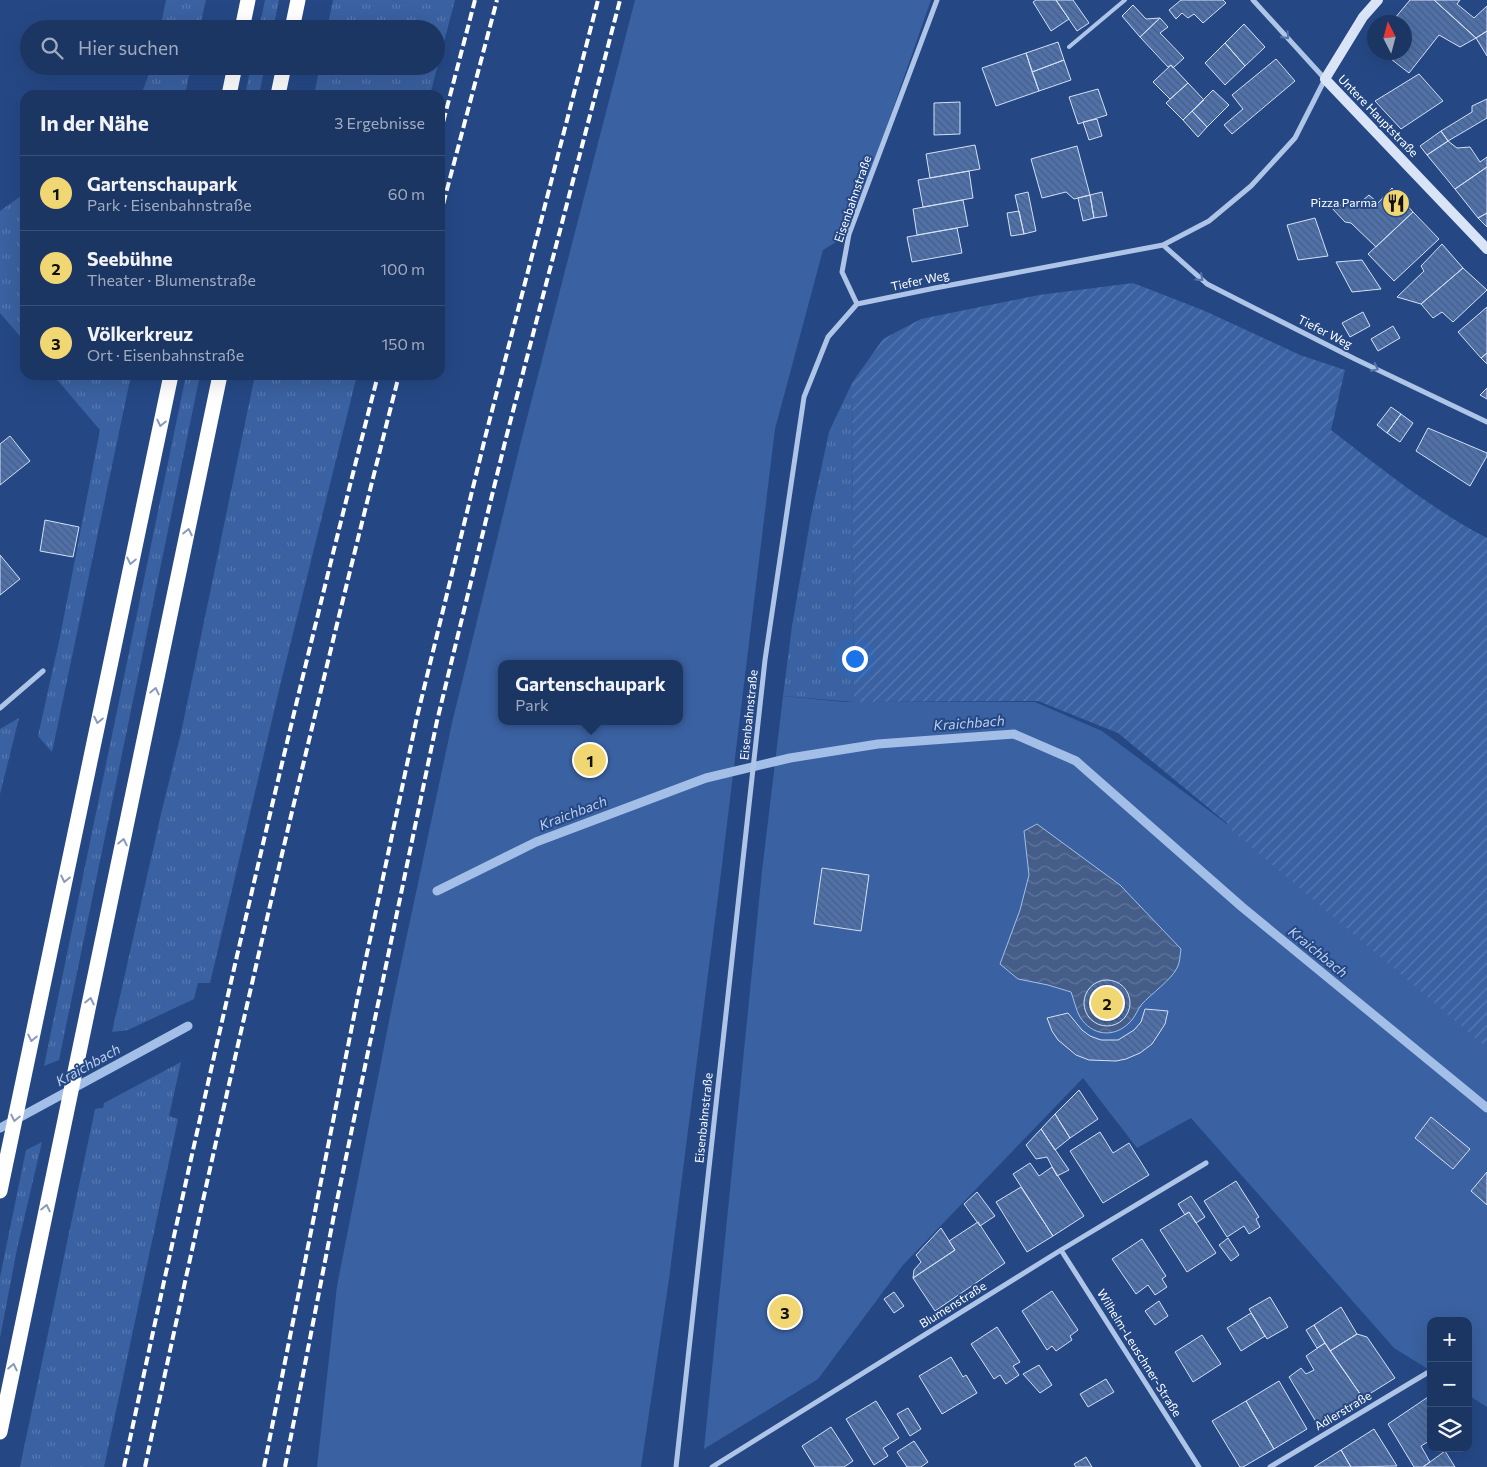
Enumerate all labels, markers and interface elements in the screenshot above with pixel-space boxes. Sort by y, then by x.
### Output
north arrow [1367,15,1412,60]
search box [20,20,445,75]
one-way arrow [1280,30,1289,39]
icon: search [38,34,66,62]
text: Hier suchen [78,36,179,59]
street label: Untere Hauptstraße [1336,71,1422,159]
text: In der Nähe [40,110,149,135]
text: 3 Ergebnisse [334,113,425,132]
street label: Eisenbahnstraße [831,153,873,244]
text: Gartenschaupark [87,172,238,195]
text: 1 [52,184,60,203]
text: 60 m [388,184,425,203]
restaurant icon: Pizza Parma [1381,188,1411,218]
text: Park · Eisenbahnstraße [87,195,252,214]
place label: Pizza Parma [1311,195,1377,209]
text: Seebühne [87,247,173,270]
text: 2 [51,259,61,278]
text: 100 m [380,259,425,278]
street label: Tiefer Weg [889,267,951,293]
text: Theater · Blumenstraße [87,270,256,289]
one-way arrow [1194,272,1203,281]
street label: Tiefer Weg [1296,311,1355,351]
text: Völkerkreuz [87,322,193,345]
text: 3 [51,334,61,353]
text: 150 m [382,334,425,353]
text: Ort · Eisenbahnstraße [87,345,244,364]
one-way arrow [1370,362,1379,372]
one-way arrow [156,418,167,427]
one-way arrow [182,528,192,537]
one-way arrow [126,556,137,565]
your location [842,646,868,672]
popup [498,660,683,725]
street label: Eisenbahnstraße [736,669,760,761]
text: Gartenschaupark [515,672,666,695]
one-way arrow [149,687,159,696]
text: Park [515,695,549,714]
water label: Kraichbach [933,712,1005,733]
one-way arrow [93,715,104,724]
pin: 1 [574,741,606,779]
water label: Kraichbach [537,792,609,833]
one-way arrow [117,838,128,847]
one-way arrow [60,874,71,883]
water label: Kraichbach [1285,923,1351,981]
pin: 2 [1091,984,1123,1022]
one-way arrow [84,997,94,1006]
one-way arrow [27,1033,38,1042]
water label: Kraichbach [52,1040,123,1089]
street label: Eisenbahnstraße [691,1072,715,1164]
one-way arrow [10,1114,21,1123]
one-way arrow [40,1203,51,1212]
street label: Blumenstraße [917,1278,988,1330]
street label: Wilhelm-Leuschner-Straße [1095,1286,1185,1419]
pin: 3 [769,1293,801,1331]
map controls [1427,1317,1472,1452]
button: + [1427,1317,1472,1362]
one-way arrow [8,1362,18,1371]
button: − [1427,1362,1472,1407]
street label: Adlerstraße [1312,1388,1373,1433]
button: layers [1427,1407,1472,1452]

